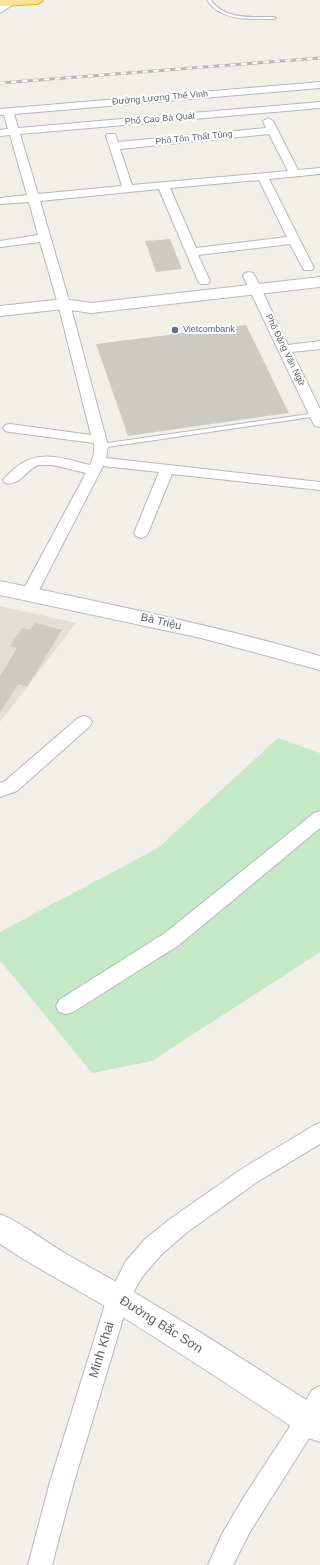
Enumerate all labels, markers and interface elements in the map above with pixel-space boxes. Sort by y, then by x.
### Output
street label: Đường Lương Thế Vinh [112,88,208,108]
street label: Phố Cao Bá Quát [124,111,196,127]
street label: Phố Tôn Thất Tùng [155,129,233,147]
street label: Phố Đặng Văn Ngữ [263,312,307,388]
marker: Vietcombank [170,325,180,335]
place label: Vietcombank [183,325,235,335]
street label: Bà Triệu [139,611,183,633]
street label: Đường Bắc Sơn [117,1293,205,1357]
street label: Minh Khai [86,1320,118,1380]

